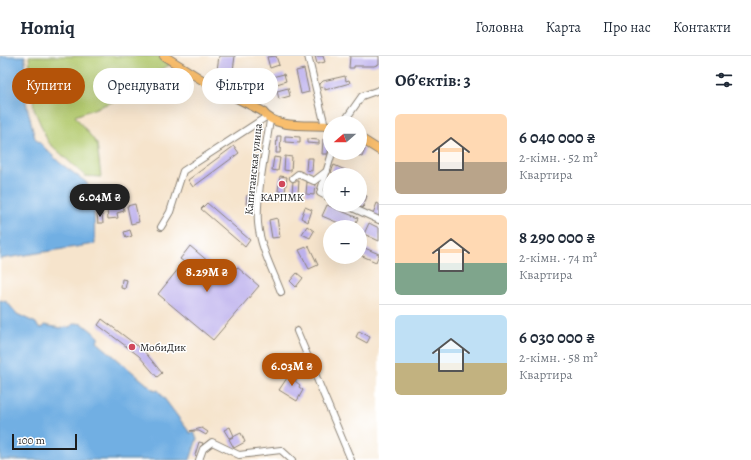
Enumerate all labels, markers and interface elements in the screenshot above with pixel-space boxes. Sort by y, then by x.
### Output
text: Homiq [20,15,75,41]
text: Головна [475,18,524,37]
text: Карта [546,18,581,37]
text: Про нас [603,18,651,37]
text: Контакти [673,18,731,37]
chip: Купити [12,68,85,104]
chip: Орендувати [93,68,194,104]
chip: Фільтри [202,68,278,104]
text: Об’єктів: 3 [395,69,471,92]
icon: filters [713,69,735,91]
north arrow [323,116,367,160]
map controls [323,116,367,264]
street label: Капитанская улица [241,122,266,216]
text: 6 040 000 ₴ [519,126,596,149]
icon: home [427,130,475,178]
text: 2-кімн. · 52 m² [519,149,598,166]
text: Квартира [519,166,573,183]
button: + [323,168,367,212]
marker: КАРПМК [277,179,287,189]
pin: 6.04M ₴ [63,184,137,218]
text: 6.04M ₴ [79,188,121,205]
place label: КАРПМК [260,190,304,205]
button: − [323,220,367,264]
text: 8 290 000 ₴ [519,226,595,249]
icon: home [427,231,475,279]
text: 2-кімн. · 74 m² [519,249,597,266]
pin: 8.29M ₴ [170,259,244,293]
text: 8.29M ₴ [186,263,228,280]
text: Квартира [519,266,573,283]
text: 6 030 000 ₴ [519,326,595,349]
icon: home [427,331,475,379]
place label: МобиДик [140,340,186,355]
marker: МобиДик [127,342,137,352]
text: 2-кімн. · 58 m² [519,349,598,366]
pin: 6.03M ₴ [255,353,329,387]
text: 6.03M ₴ [271,357,313,374]
text: Квартира [519,366,573,383]
scale bar [12,432,77,451]
text: 100 m [18,433,45,448]

